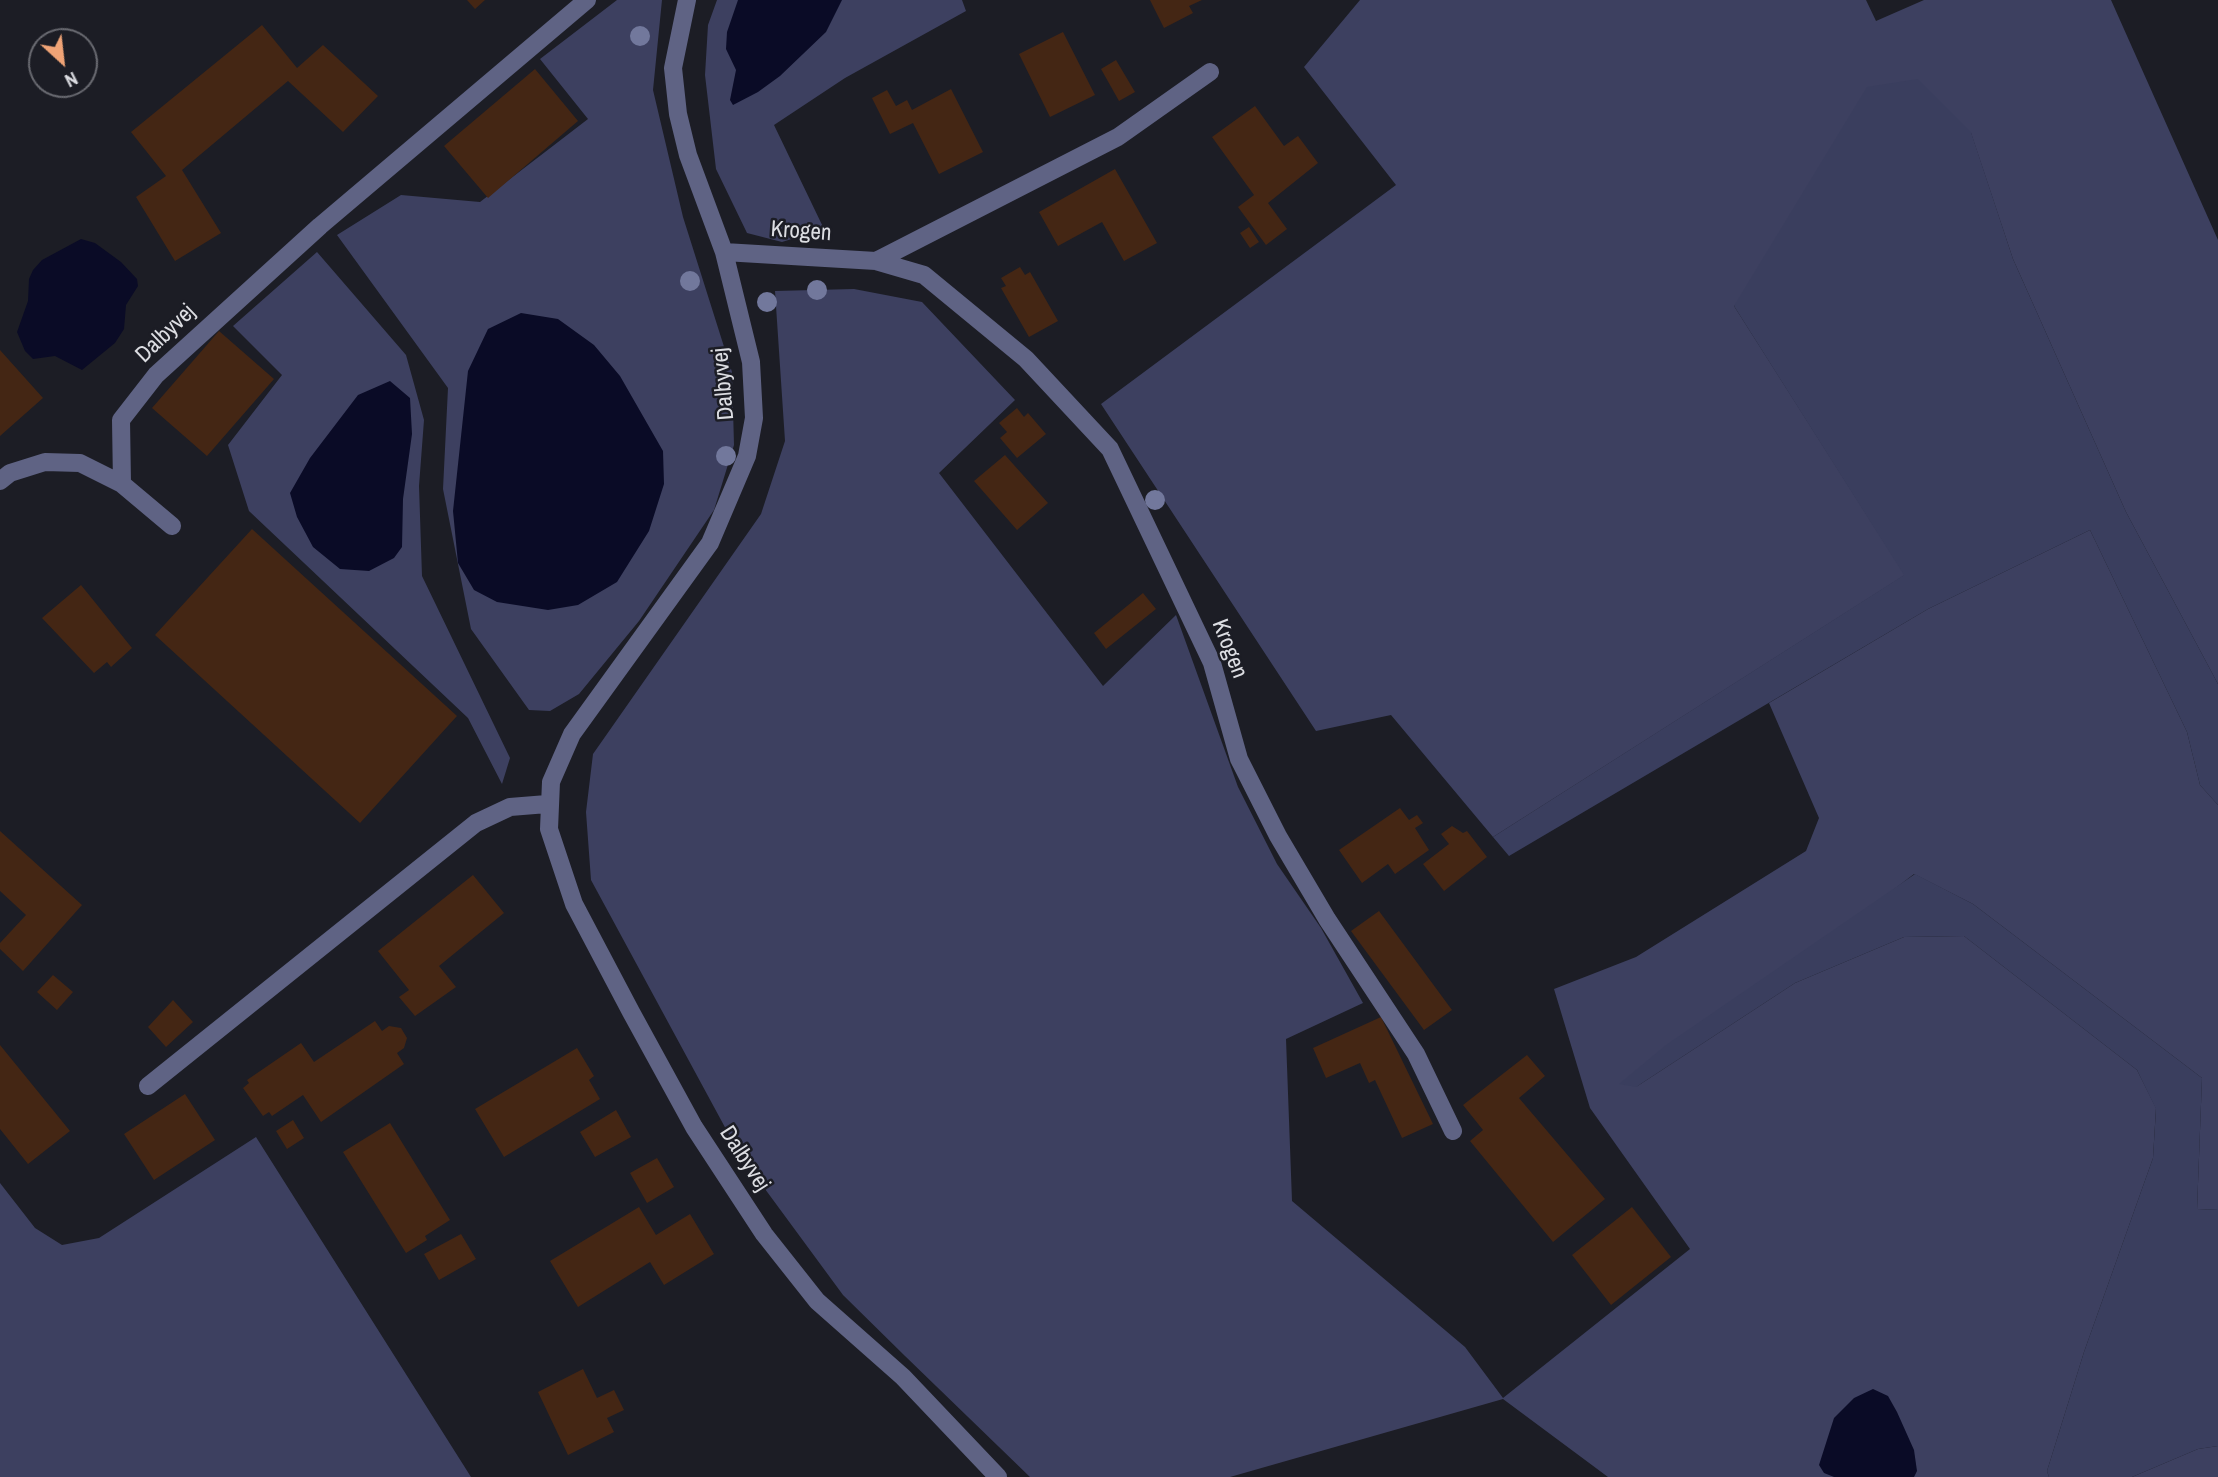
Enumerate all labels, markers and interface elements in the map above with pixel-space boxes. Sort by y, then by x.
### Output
north arrow [28,28,98,98]
text: N [61,66,83,94]
street label: Krogen [770,216,832,248]
street label: Dalbyvej [130,299,202,369]
street label: Dalbyvej [707,347,741,421]
street label: Krogen [1205,616,1253,682]
street label: Dalbyvej [713,1121,775,1197]

